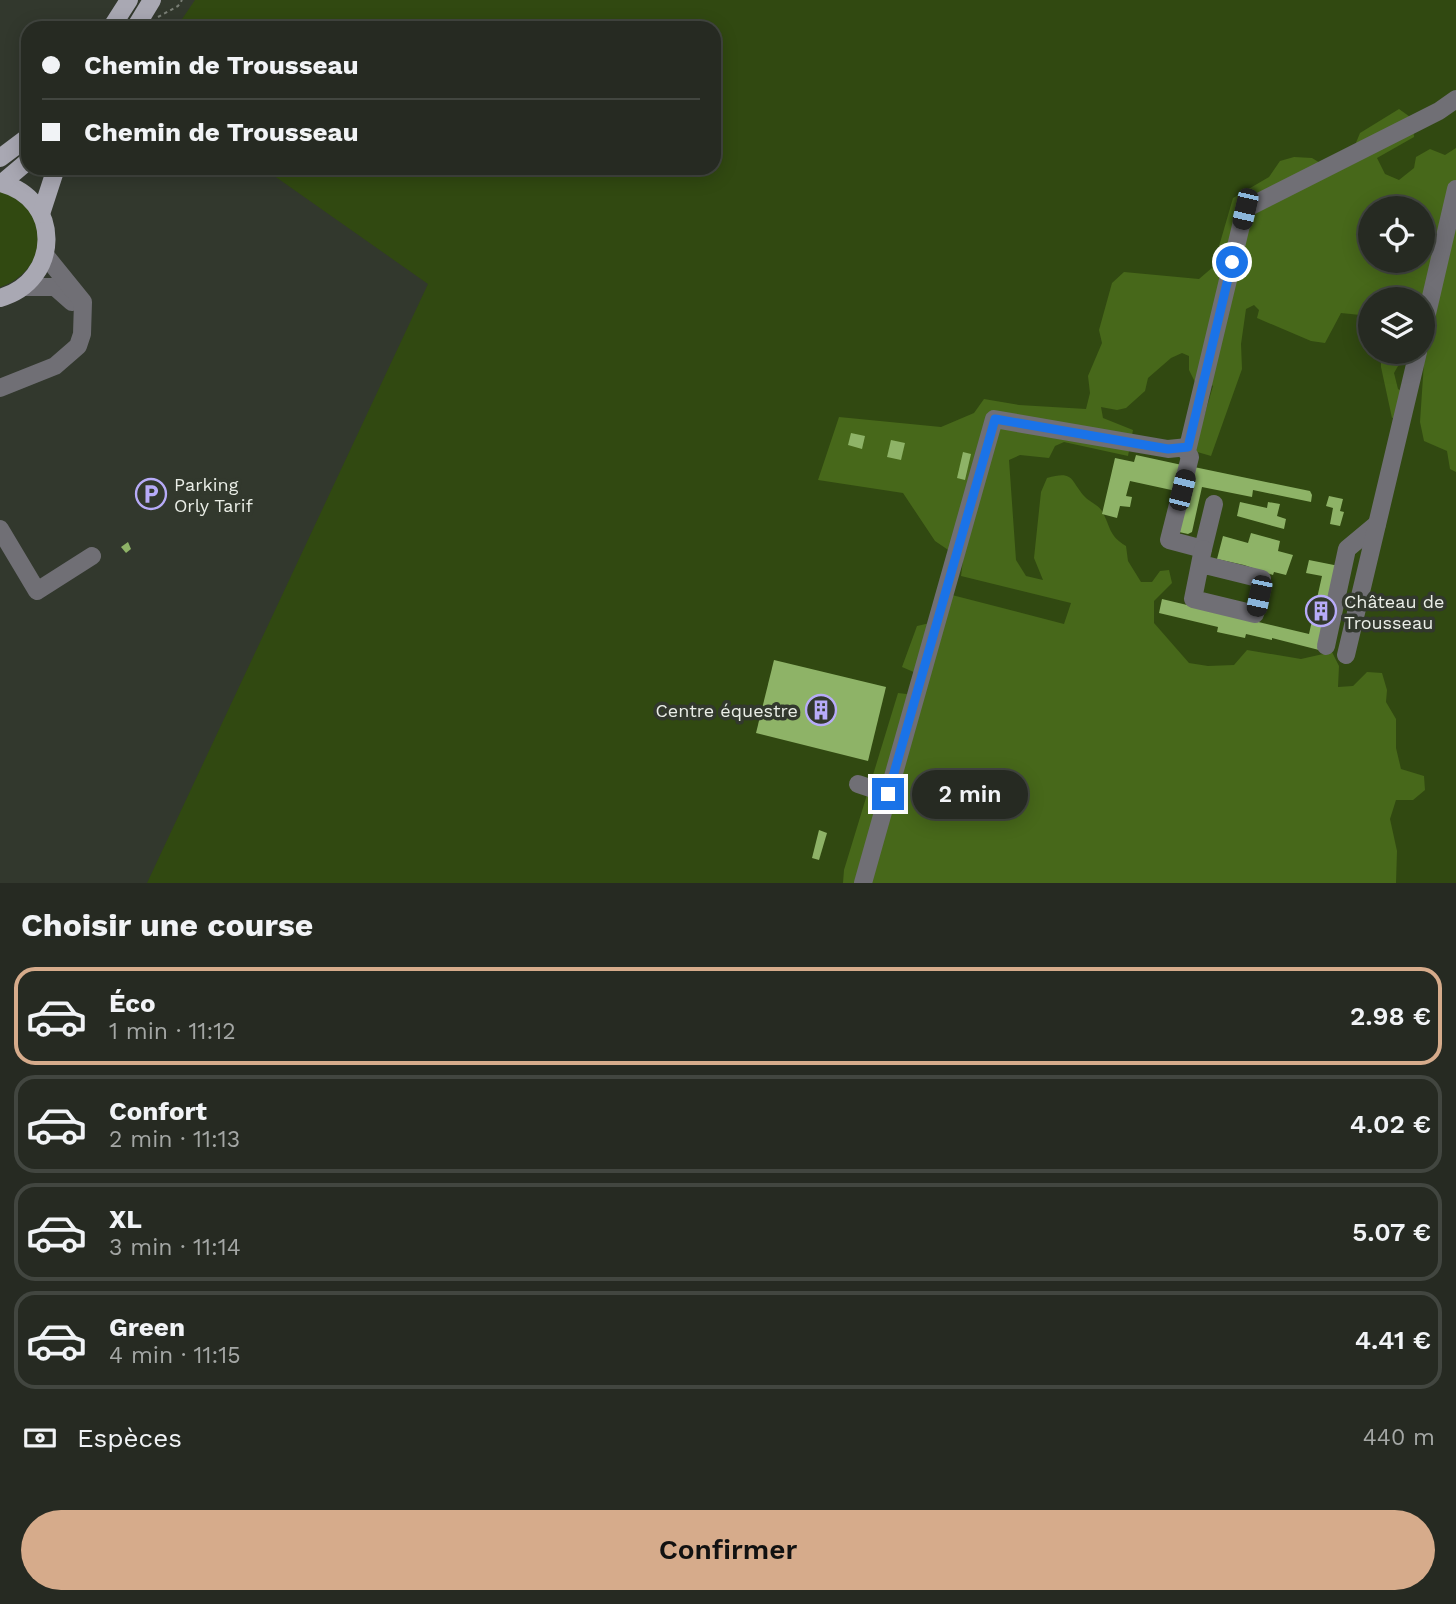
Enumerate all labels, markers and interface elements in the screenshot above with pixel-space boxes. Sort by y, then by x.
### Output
text: Chemin de Trousseau [84,50,359,80]
text: Chemin de Trousseau [84,117,359,147]
car [1231,186,1260,232]
map controls [1358,196,1435,364]
button: locate [1358,196,1435,273]
route start [1216,246,1248,278]
button: layers [1358,287,1435,364]
car [1167,467,1198,513]
place label: Parking Orly Tarif [174,474,253,516]
parking icon: Parking Orly Tarif [134,477,168,511]
car [1245,573,1274,619]
place label: Château de Trousseau [1344,591,1444,633]
building icon: Château de Trousseau [1304,594,1338,628]
building icon: Centre équestre [804,693,838,727]
place label: Centre équestre [655,700,798,721]
callout: 2 min [912,770,1028,818]
route end [872,778,904,810]
text: 2 min [938,781,1002,808]
text: Choisir une course [21,906,313,944]
icon: car [25,985,88,1048]
text: Éco [109,988,156,1018]
text: 2.98 € [1350,1001,1431,1031]
text: 1 min · 11:12 [109,1018,236,1045]
icon: car [25,1093,88,1156]
text: Confort [109,1096,207,1126]
text: 4.02 € [1350,1109,1431,1139]
text: 2 min · 11:13 [109,1126,240,1153]
icon: car [25,1201,88,1264]
text: XL [109,1204,142,1234]
text: 5.07 € [1352,1217,1431,1247]
text: 3 min · 11:14 [109,1234,241,1261]
icon: car [25,1309,88,1372]
text: Green [109,1312,185,1342]
text: 4.41 € [1355,1325,1431,1355]
text: 4 min · 11:15 [109,1342,241,1369]
icon: cash [21,1419,59,1457]
text: Espèces [77,1423,182,1453]
text: 440 m [1363,1424,1435,1451]
button: Confirmer [21,1510,1435,1590]

